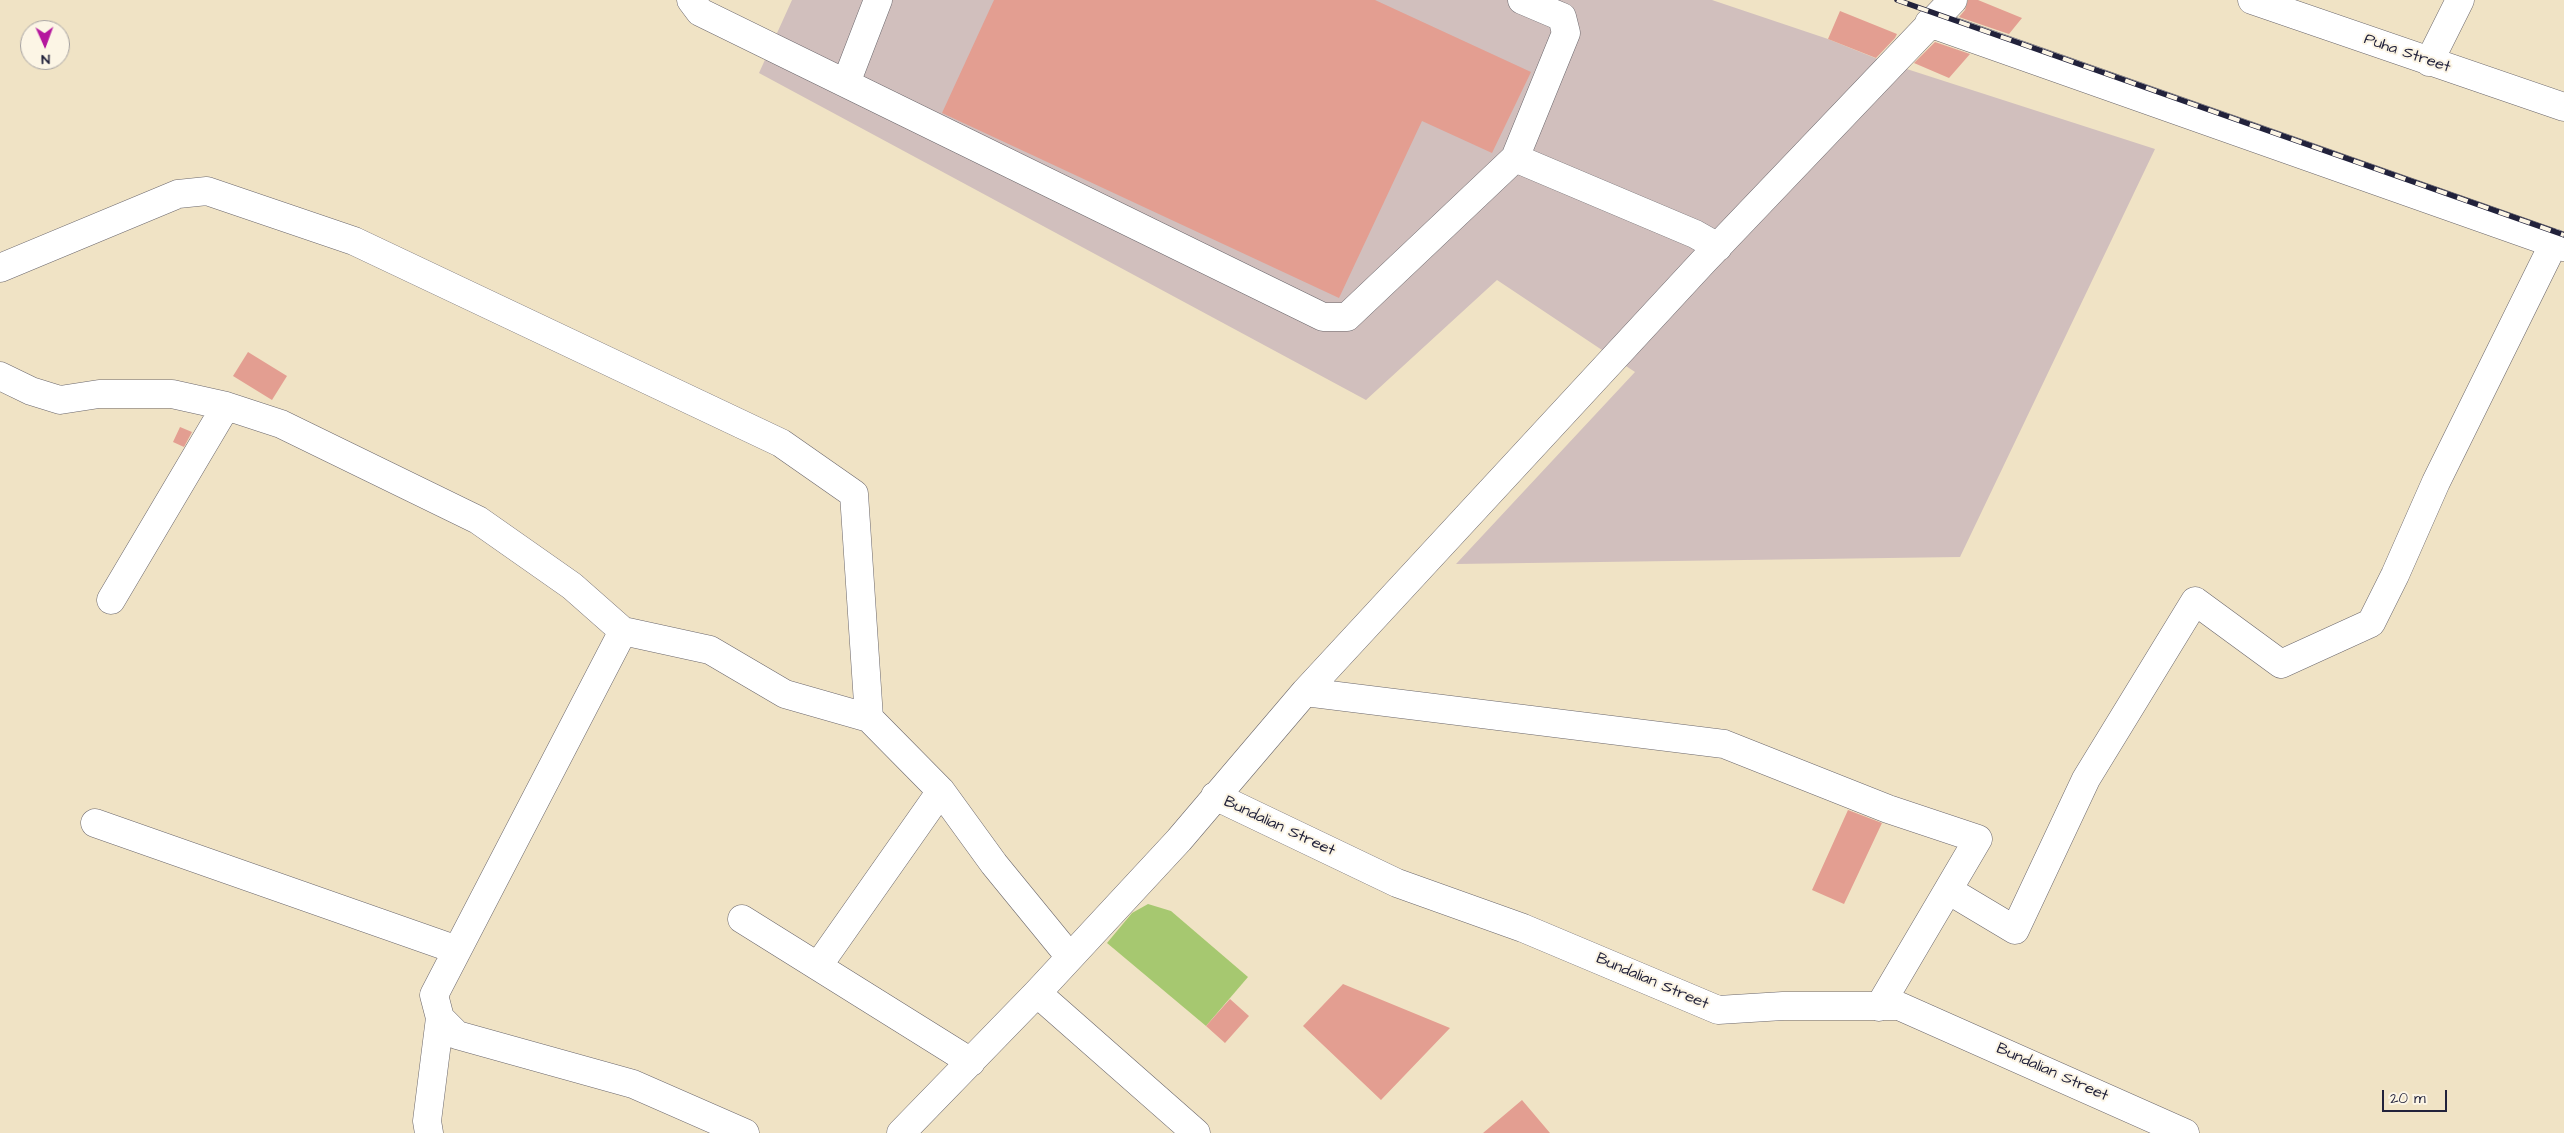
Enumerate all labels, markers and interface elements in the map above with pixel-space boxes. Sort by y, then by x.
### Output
north arrow [20,20,70,70]
street label: Puha Street [2361,30,2453,78]
text: N [41,49,50,69]
street label: Bundalian Street [1220,793,1338,861]
street label: Bundalian Street [1593,950,1711,1014]
street label: Bundalian Street [1993,1040,2111,1106]
scale bar [2384,1080,2449,1112]
text: 20 m [2390,1088,2426,1109]

